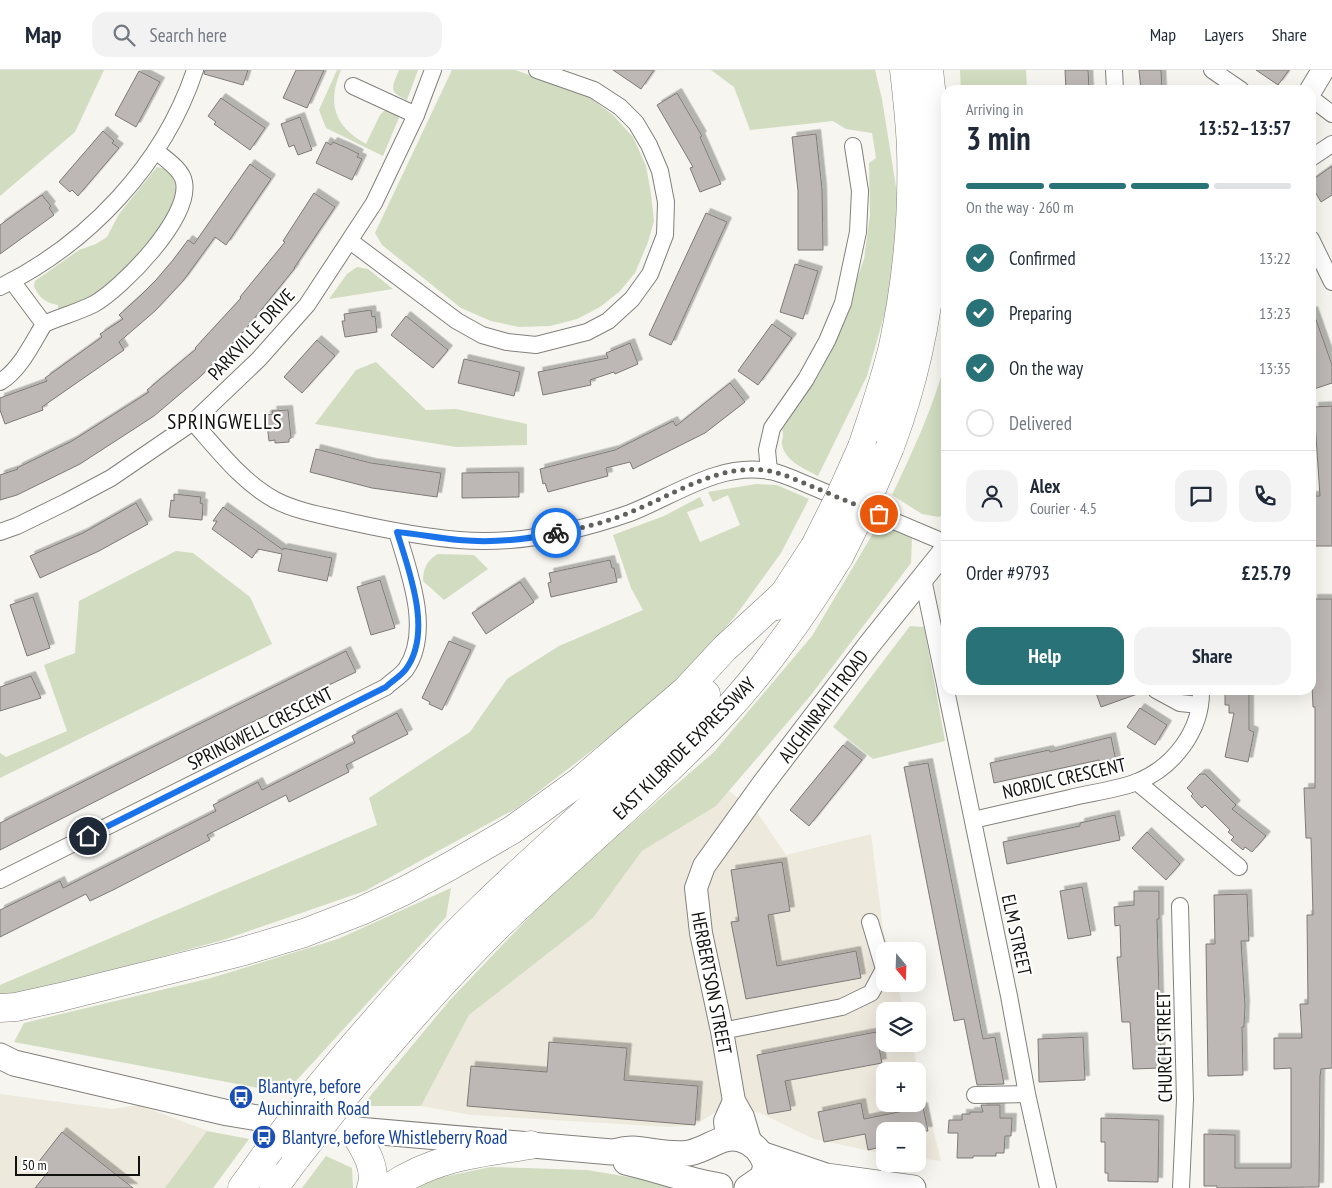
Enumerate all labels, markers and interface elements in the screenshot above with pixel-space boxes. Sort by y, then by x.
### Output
search box [92,12,442,57]
text: Map [25,19,62,50]
icon: search [110,21,138,49]
text: Search here [150,23,227,47]
text: Map [1150,23,1176,46]
text: Layers [1204,23,1244,46]
text: Share [1272,23,1307,46]
text: Arriving in [966,99,1023,119]
text: 13:52–13:57 [1198,116,1291,140]
text: 3 min [966,117,1031,159]
text: On the way · 260 m [966,197,1074,217]
icon: check [966,244,994,272]
text: Confirmed [1009,246,1076,270]
text: 13:22 [1259,248,1291,268]
street label: PARKVILLE DRIVE [202,283,300,385]
icon: check [966,299,994,327]
text: Preparing [1009,301,1072,325]
text: 13:23 [1259,303,1291,323]
icon: check [966,354,994,382]
text: On the way [1009,356,1083,380]
text: 13:35 [1259,358,1291,378]
district label: SPRINGWELLS [167,408,283,435]
text: Delivered [1009,411,1072,435]
button: person [966,470,1018,522]
button: chat [1175,470,1227,522]
button: phone [1239,470,1291,522]
text: Alex [1030,474,1060,498]
pin [858,493,900,535]
text: Courier · 4.5 [1030,498,1097,518]
icon: bag [865,500,893,528]
courier [531,508,581,558]
icon: bike [542,519,570,547]
text: Order #9793 [966,561,1050,585]
text: £25.79 [1242,561,1291,585]
button: Help [966,627,1124,685]
button: Share [1134,627,1291,685]
street label: AUCHINRAITH ROAD [773,645,873,767]
street label: EAST KILBRIDE EXPRESSWAY [608,671,761,824]
street label: SPRINGWELL CRESCENT [183,681,337,775]
street label: NORDIC CRESCENT [1000,752,1129,804]
pin [67,815,109,857]
icon: home [74,822,102,850]
street label: ELM STREET [997,892,1037,978]
street label: HERBERTSON STREET [686,910,738,1057]
north arrow [876,942,926,992]
map controls [876,942,926,1172]
street label: CHURCH STREET [1151,991,1177,1103]
button: layers [876,1002,926,1052]
button: + [876,1062,926,1112]
place label: Blantyre, before Auchinraith Road [258,1074,370,1120]
bus stop icon: Blantyre, before Auchinraith Road [228,1084,254,1110]
button: − [876,1122,926,1172]
bus stop icon: Blantyre, before Whistleberry Road [251,1124,277,1150]
place label: Blantyre, before Whistleberry Road [282,1125,507,1149]
scale bar [15,1153,140,1176]
text: 50 m [22,1156,47,1174]

